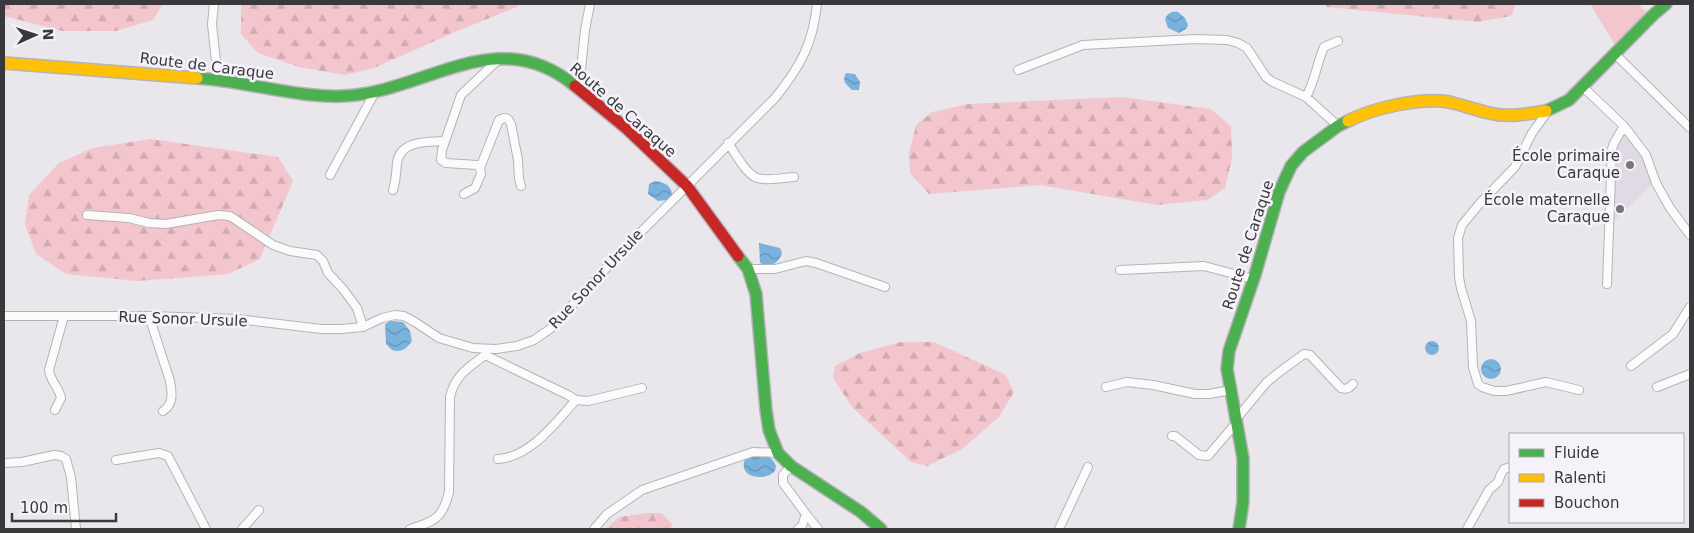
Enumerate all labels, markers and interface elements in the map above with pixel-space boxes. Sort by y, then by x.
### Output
north arrow [10,10,60,60]
text: N [40,28,56,41]
street label: Route de Caraque [139,49,275,83]
street label: Route de Caraque [566,59,680,161]
place label: École primaire Caraque [1512,146,1620,182]
marker: École primaire Caraque [1624,159,1636,171]
street label: Route de Caraque [1219,178,1277,312]
place label: École maternelle Caraque [1484,190,1610,226]
marker: École maternelle Caraque [1614,203,1626,215]
street label: Rue Sonor Ursule [545,226,647,332]
street label: Rue Sonor Ursule [118,308,248,330]
legend [1509,433,1684,523]
text: Fluide [1554,444,1599,462]
text: Ralenti [1554,469,1606,487]
scale bar [12,490,116,522]
text: Bouchon [1554,494,1619,512]
text: 100 m [20,499,68,517]

